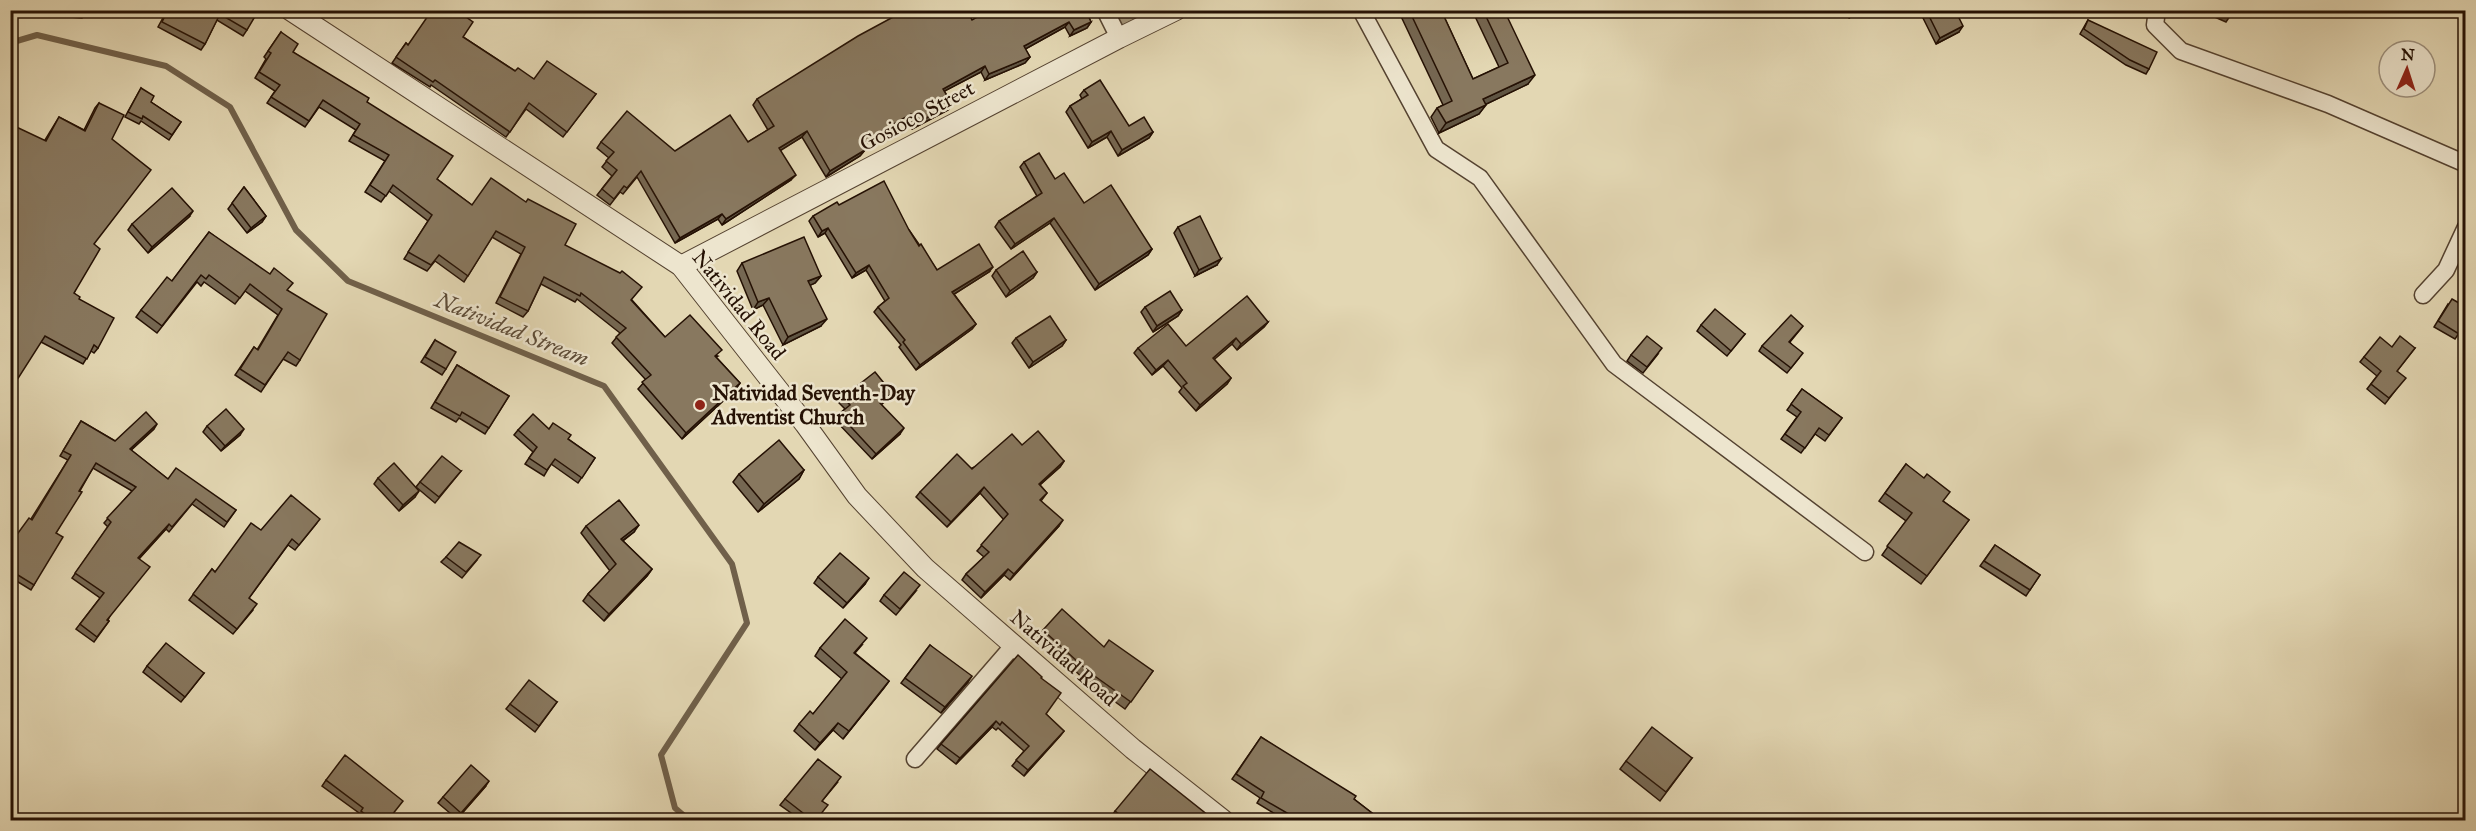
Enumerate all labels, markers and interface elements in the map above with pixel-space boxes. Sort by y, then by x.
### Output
north arrow [2377,39,2437,99]
text: N [2400,45,2415,64]
street label: Gosioco Street [855,75,979,157]
street label: Natividad Road [687,245,792,366]
water label: Natividad Stream [429,285,593,372]
place label: Natividad Seventh-Day Adventist Church [710,380,916,430]
marker: Natividad Seventh-Day Adventist Church [693,398,707,412]
street label: Natividad Road [1005,604,1124,712]

